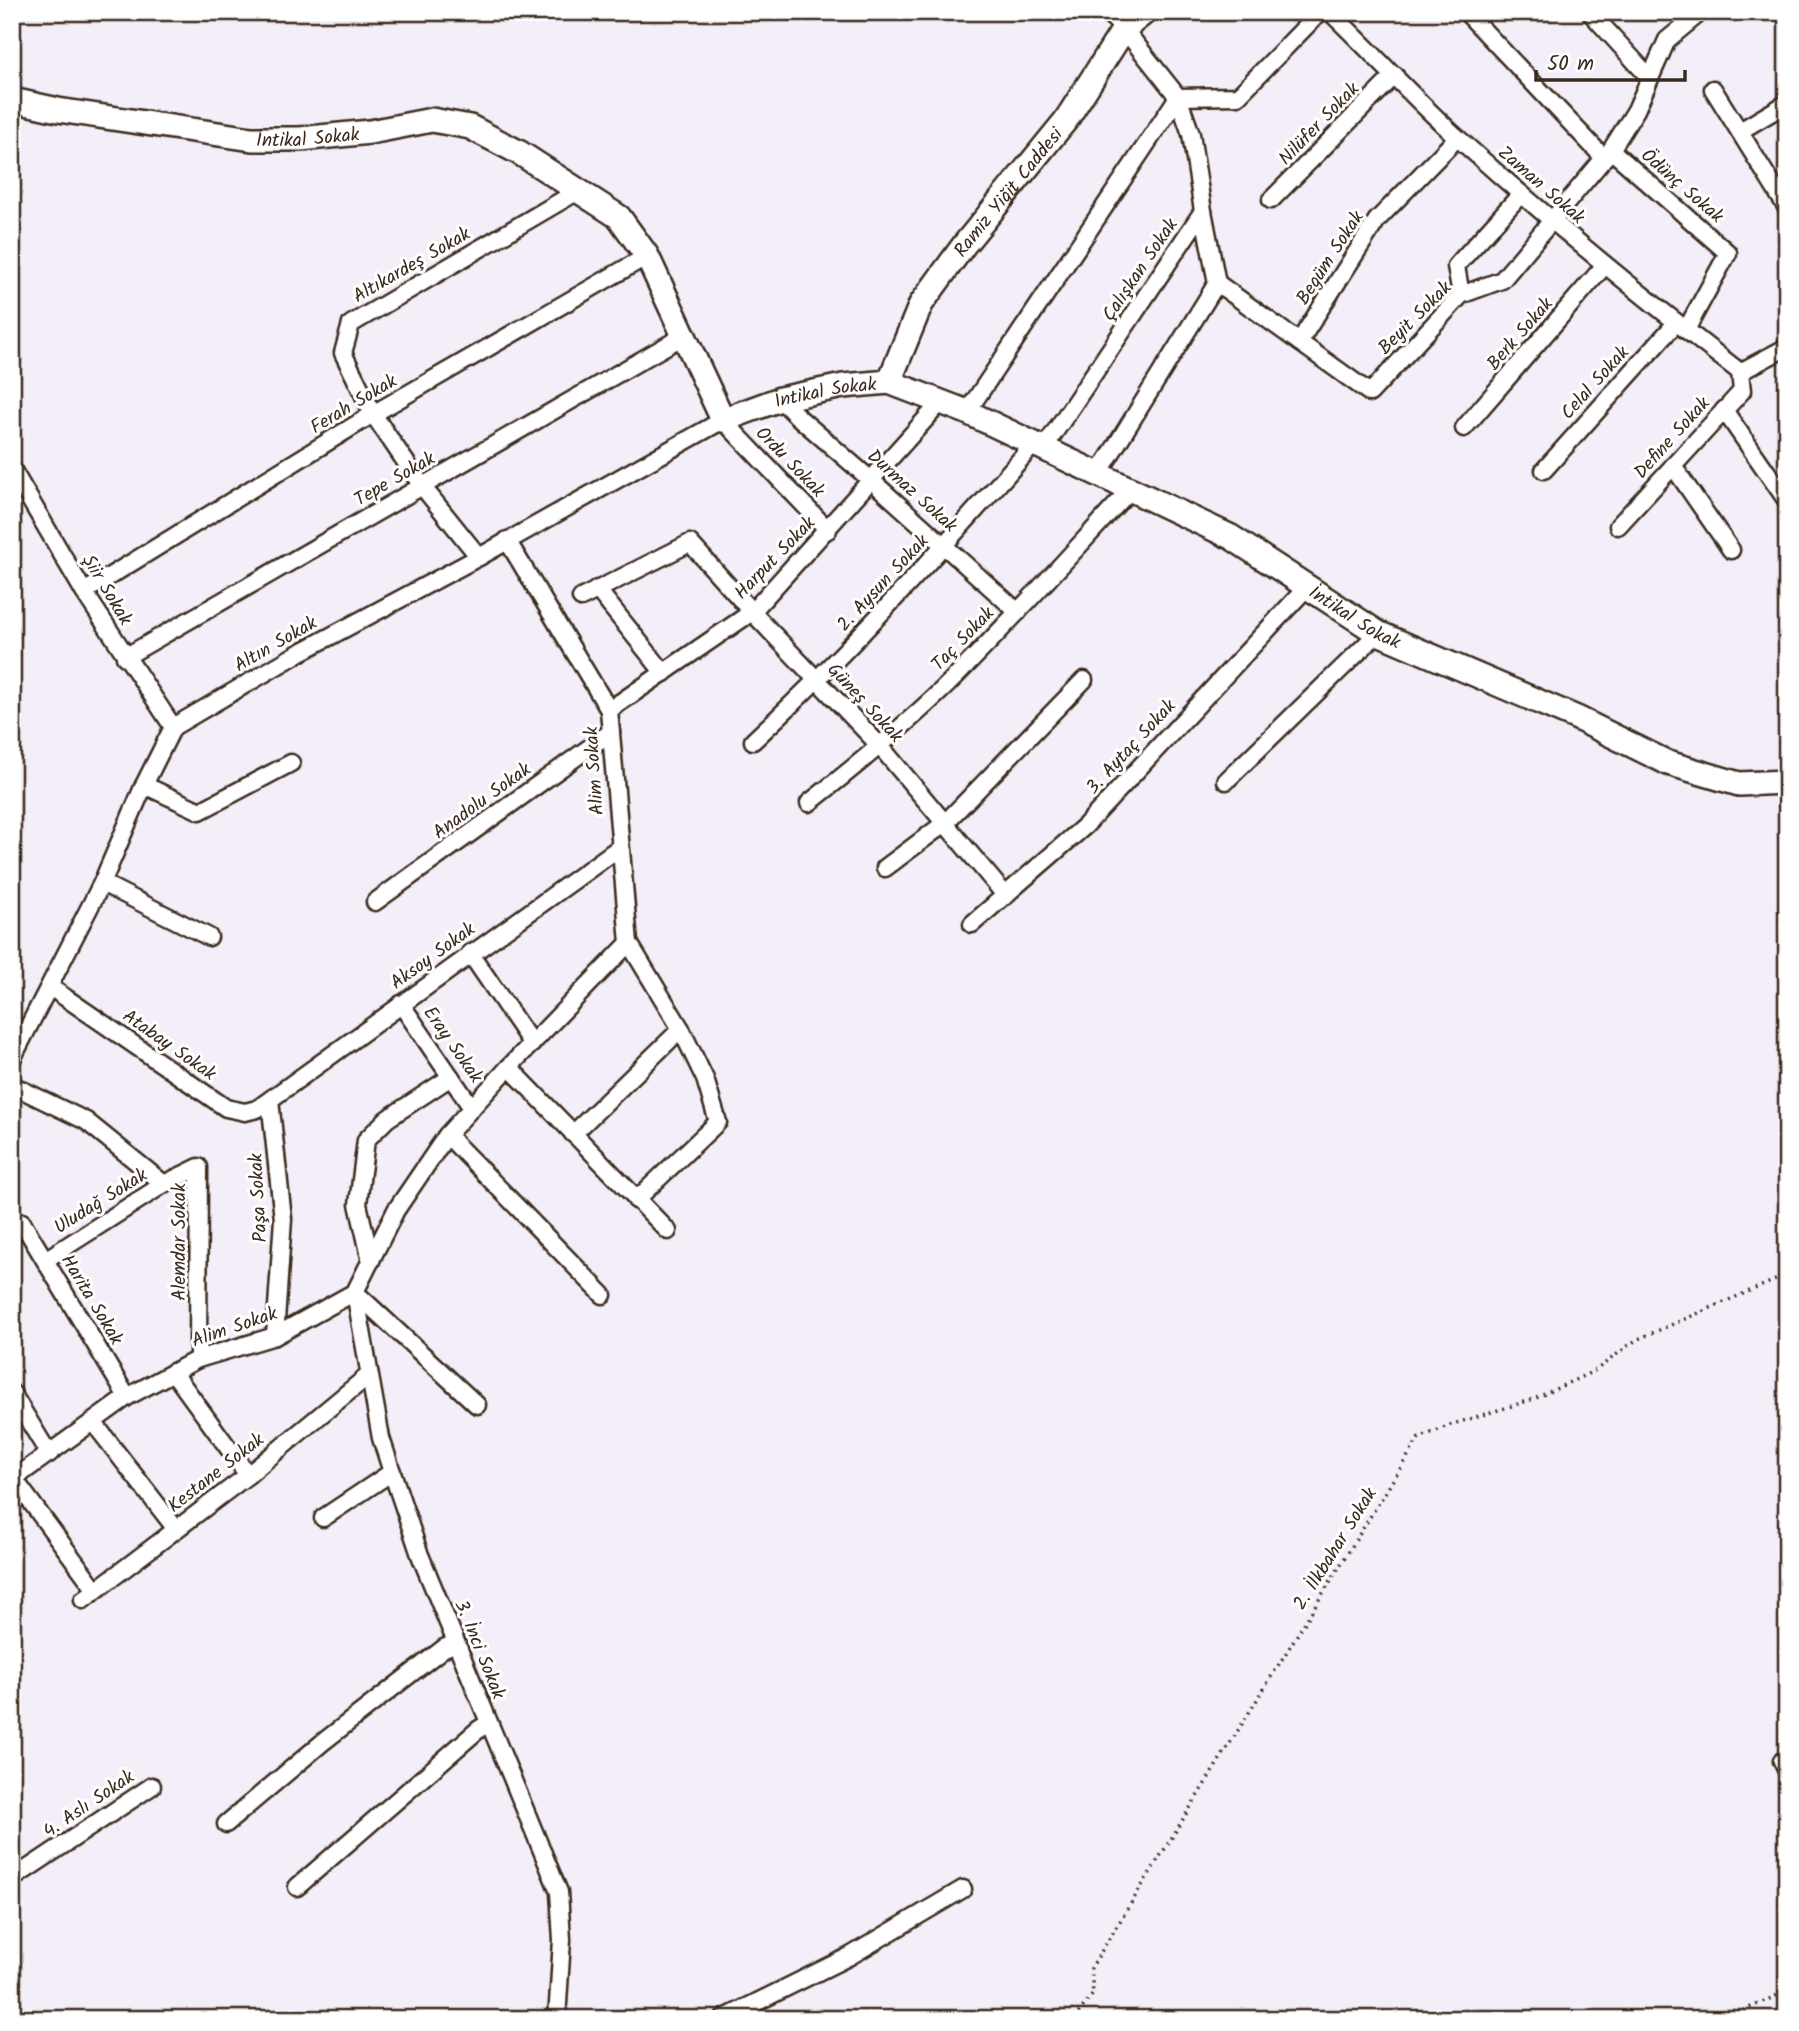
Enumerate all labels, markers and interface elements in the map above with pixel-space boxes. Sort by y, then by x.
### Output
scale bar [1536,38,1685,82]
text: 50 m [1547,48,1594,81]
street label: Nilüfer Sokak [1272,76,1367,173]
street label: İntikal Sokak [256,120,361,156]
street label: Ramiz Yiğit Caddesi [947,120,1072,264]
street label: Zaman Sokak [1490,139,1591,232]
street label: Ödünç Sokak [1633,142,1730,231]
street label: Begüm Sokak [1289,205,1372,311]
street label: Çalışkan Sokak [1095,212,1186,328]
street label: Altıkardeş Sokak [347,220,477,312]
street label: Beyit Sokak [1371,274,1459,362]
street label: Berk Sokak [1480,291,1561,378]
street label: Celal Sokak [1554,339,1637,427]
street label: Ferah Sokak [305,367,403,443]
street label: İntikal Sokak [770,370,878,417]
street label: Define Sokak [1627,390,1718,486]
street label: Ordu Sokak [748,420,832,505]
street label: Durmaz Sokak [860,442,964,541]
street label: Tepe Sokak [349,444,441,515]
street label: Harput Sokak [728,510,823,607]
street label: 2. Aysun Sokak [830,528,937,639]
street label: Şiir Sokak [73,549,139,632]
street label: İntikal Sokak [1302,579,1405,658]
street label: Taç Sokak [925,600,1002,679]
street label: Altın Sokak [229,609,323,681]
street label: Güneş Sokak [819,656,910,750]
street label: 3. Aytaç Sokak [1079,693,1184,802]
street label: Alim Sokak [577,725,613,816]
street label: Anadolu Sokak [427,755,538,848]
street label: Aksoy Sokak [384,915,482,998]
street label: Eray Sokak [415,1000,490,1090]
street label: Atabay Sokak [116,1002,222,1089]
street label: Paşa Sokak [242,1152,276,1243]
street label: Uludağ Sokak [48,1161,154,1242]
street label: Alemdar Sokak [165,1183,195,1301]
street label: Harita Sokak [52,1249,130,1351]
street label: Alim Sokak [188,1299,282,1357]
street label: Kestane Sokak [161,1426,271,1521]
street label: 2. İlkbahar Sokak [1286,1482,1386,1616]
street label: 3. İnci Sokak [446,1595,513,1704]
street label: 4. Aslı Sokak [37,1763,141,1846]

